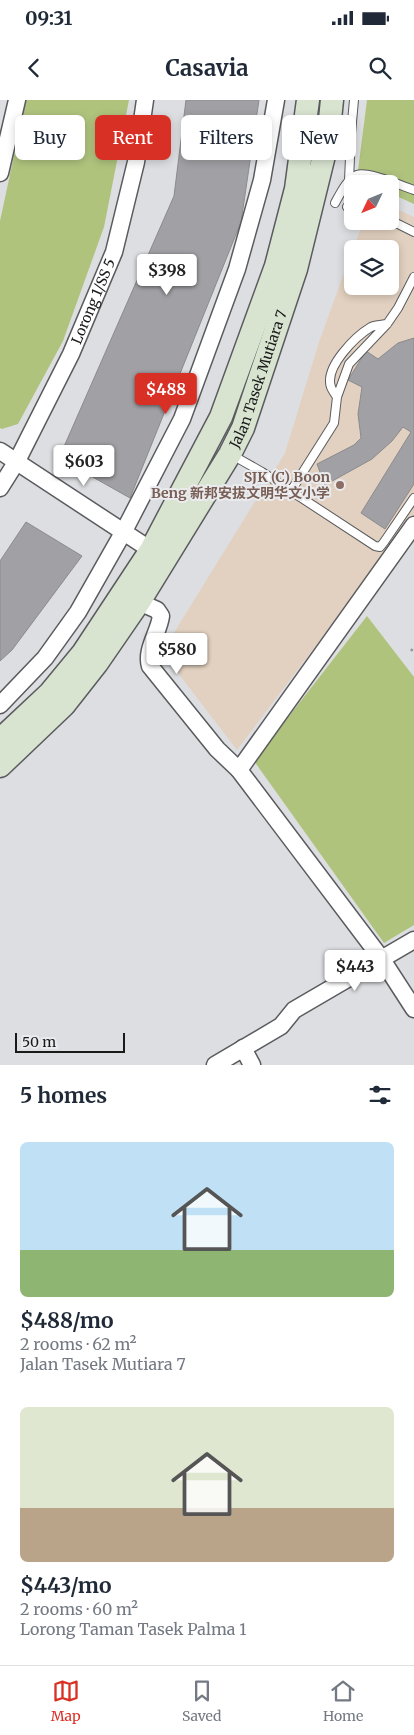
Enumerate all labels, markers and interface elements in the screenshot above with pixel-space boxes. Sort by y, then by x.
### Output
text: 09:31 [25,6,72,30]
icon: back [20,54,48,82]
text: Casavia [165,54,249,82]
icon: search [366,54,394,82]
chip: Buy [15,115,85,160]
chip: Rent [95,115,171,160]
chip: Filters [181,115,272,160]
chip: New [282,115,356,160]
north arrow [344,175,399,230]
map controls [344,175,399,295]
button: layers [344,240,399,295]
pin: $398 [137,254,197,296]
street label: Lorong 1/SS 5 [67,256,119,347]
text: $398 [148,260,186,280]
street label: Jalan Tasek Mutiara 7 [225,308,291,452]
pin: $488 [136,372,196,415]
text: $488 [146,379,186,399]
pin: $603 [54,444,114,487]
text: $603 [64,451,104,471]
place label: SJK (C) Boon Beng 新邦安拔文明华文小学 [151,468,330,502]
marker: SJK (C) Boon Beng 新邦安拔文明华文小学 [334,479,346,491]
pin: $580 [147,632,207,675]
text: $580 [157,639,197,659]
pin: $443 [325,950,385,992]
text: $443 [336,956,374,976]
scale bar [15,1030,125,1053]
text: 50 m [22,1033,56,1051]
icon: filters [366,1081,394,1109]
text: 5 homes [20,1082,107,1109]
icon: home [162,1174,252,1264]
text: $488/mo [20,1307,114,1334]
text: 2 rooms · 62 m² [20,1334,137,1354]
text: Jalan Tasek Mutiara 7 [20,1354,186,1374]
icon: home [162,1439,252,1529]
text: $443/mo [20,1572,111,1599]
text: 2 rooms · 60 m² [20,1599,138,1619]
text: Lorong Taman Tasek Palma 1 [20,1619,246,1639]
tab: Map [51,1677,81,1725]
tab: Saved [182,1677,222,1725]
tab: Home [323,1677,363,1725]

